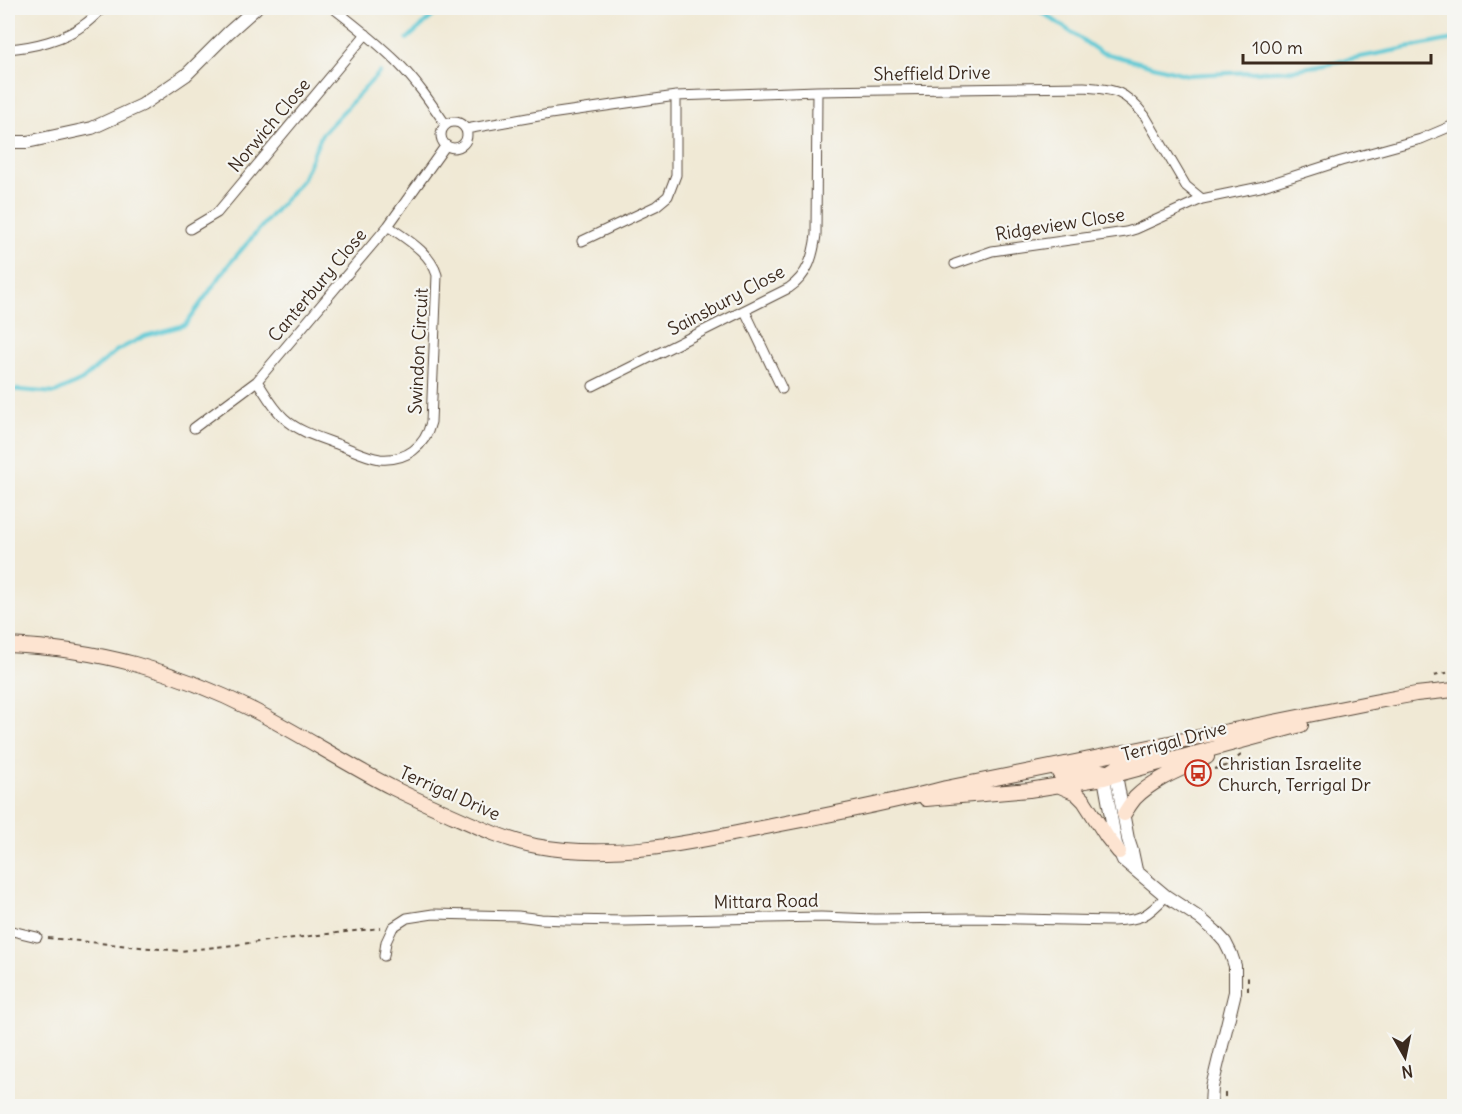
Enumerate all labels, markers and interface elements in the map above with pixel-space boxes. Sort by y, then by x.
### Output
scale bar [1243,27,1430,65]
text: 100 m [1252,36,1303,59]
street label: Sheffield Drive [873,60,991,86]
street label: Norwich Close [223,73,315,177]
street label: Ridgeview Close [994,202,1126,246]
street label: Canterbury Close [263,223,371,347]
street label: Sainsbury Close [664,260,788,340]
street label: Swindon Circuit [403,287,433,415]
street label: Terrigal Drive [1119,716,1229,766]
place label: Christian Israelite Church, Terrigal Dr [1218,752,1371,796]
bus stop icon: Christian Israelite Church, Terrigal Dr [1183,758,1213,788]
street label: Terrigal Drive [396,761,504,825]
street label: Mittara Road [713,889,819,913]
north arrow [1375,1027,1435,1087]
text: N [1400,1061,1414,1083]

